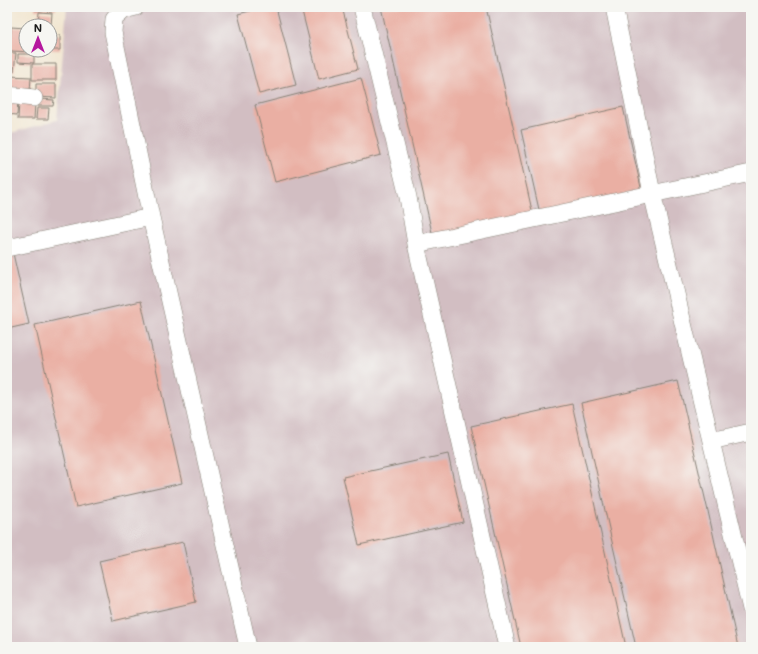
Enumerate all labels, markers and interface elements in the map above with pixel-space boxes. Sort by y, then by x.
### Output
north arrow [18,18,58,58]
text: N [34,20,42,35]

